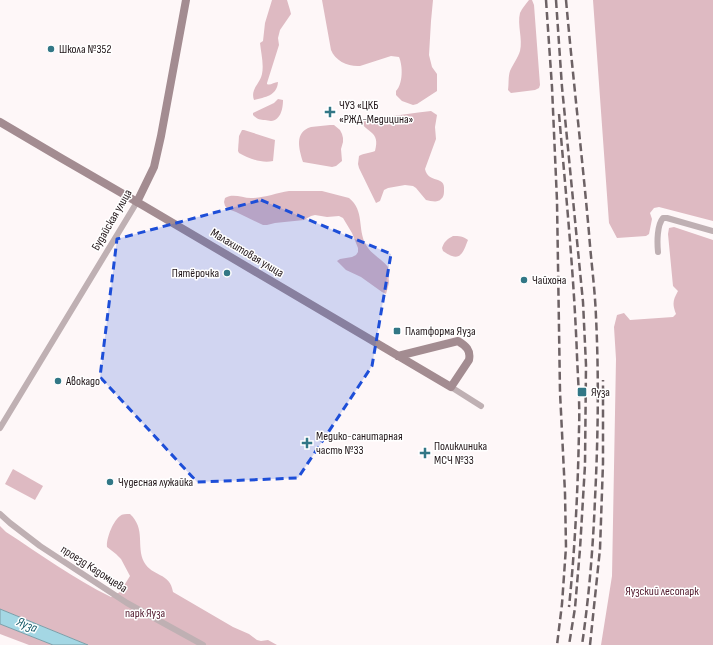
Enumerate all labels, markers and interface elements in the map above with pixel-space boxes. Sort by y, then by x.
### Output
place label: Школа №352 [59,42,111,57]
marker: Школа №352 [46,44,56,54]
place label: ЧУЗ «ЦКБ «РЖД-Медицина» [339,98,414,127]
marker: ЧУЗ «ЦКБ «РЖД-Медицина» [324,106,336,118]
street label: Будайская улица [88,186,136,253]
street label: Малахитовая улица [208,225,287,281]
place label: Пятёрочка [172,266,219,281]
marker: Пятёрочка [222,268,232,278]
place label: Чайхона [532,273,567,288]
marker: Чайхона [519,275,529,285]
place label: Платформа Яуза [405,324,476,339]
marker: Платформа Яуза [392,326,402,336]
place label: Авокадо [65,374,100,389]
marker: Авокадо [53,376,63,386]
place label: Яуза [591,385,610,400]
marker: Яуза [576,386,588,398]
place label: Медико-санитарная часть №33 [316,429,403,458]
marker: Медико-санитарная часть №33 [301,437,313,449]
place label: Поликлиника МСЧ №33 [434,439,488,468]
marker: Поликлиника МСЧ №33 [419,447,431,459]
place label: Чудесная лужайка [118,475,193,490]
marker: Чудесная лужайка [105,477,115,487]
street label: проезд Кадомцева [58,542,130,596]
park label: Яузский лесопарк [625,584,699,599]
park label: парк Яуза [125,606,165,621]
water label: Яуза [13,613,40,637]

